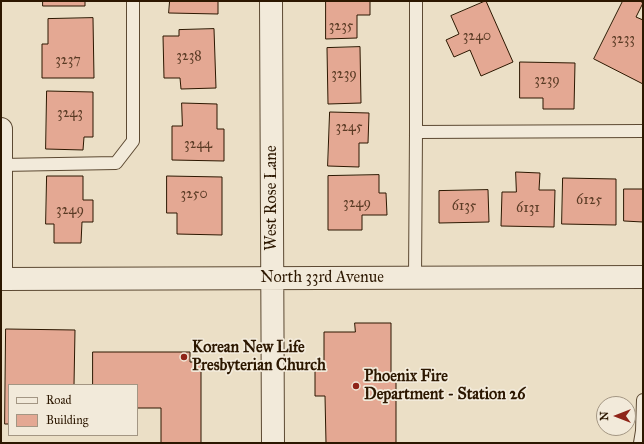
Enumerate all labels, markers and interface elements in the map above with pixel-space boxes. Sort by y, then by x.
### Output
house number: 3235 [329,19,353,35]
house number: 3240 [463,29,491,45]
house number: 3233 [611,32,635,48]
house number: 3238 [176,49,202,65]
house number: 3237 [55,53,81,69]
house number: 3239 [331,67,357,83]
house number: 3239 [534,73,560,89]
house number: 3243 [57,106,83,122]
house number: 3245 [336,120,362,136]
house number: 3244 [184,137,212,153]
street label: West Rose Lane [262,145,282,251]
house number: 3250 [180,187,208,203]
house number: 6125 [576,193,602,209]
house number: 3249 [343,196,371,212]
house number: 6135 [452,199,476,215]
house number: 6131 [516,201,540,217]
house number: 3249 [56,203,84,219]
street label: North 33rd Avenue [260,268,384,288]
place label: Korean New Life Presbyterian Church [192,338,326,376]
marker: Korean New Life Presbyterian Church [179,352,189,362]
place label: Phoenix Fire Department - Station 26 [364,367,525,405]
marker: Phoenix Fire Department - Station 26 [351,381,361,391]
legend [8,384,138,436]
text: Road [46,393,72,407]
north arrow [596,396,636,436]
text: N [598,411,611,421]
text: Building [46,413,88,427]

